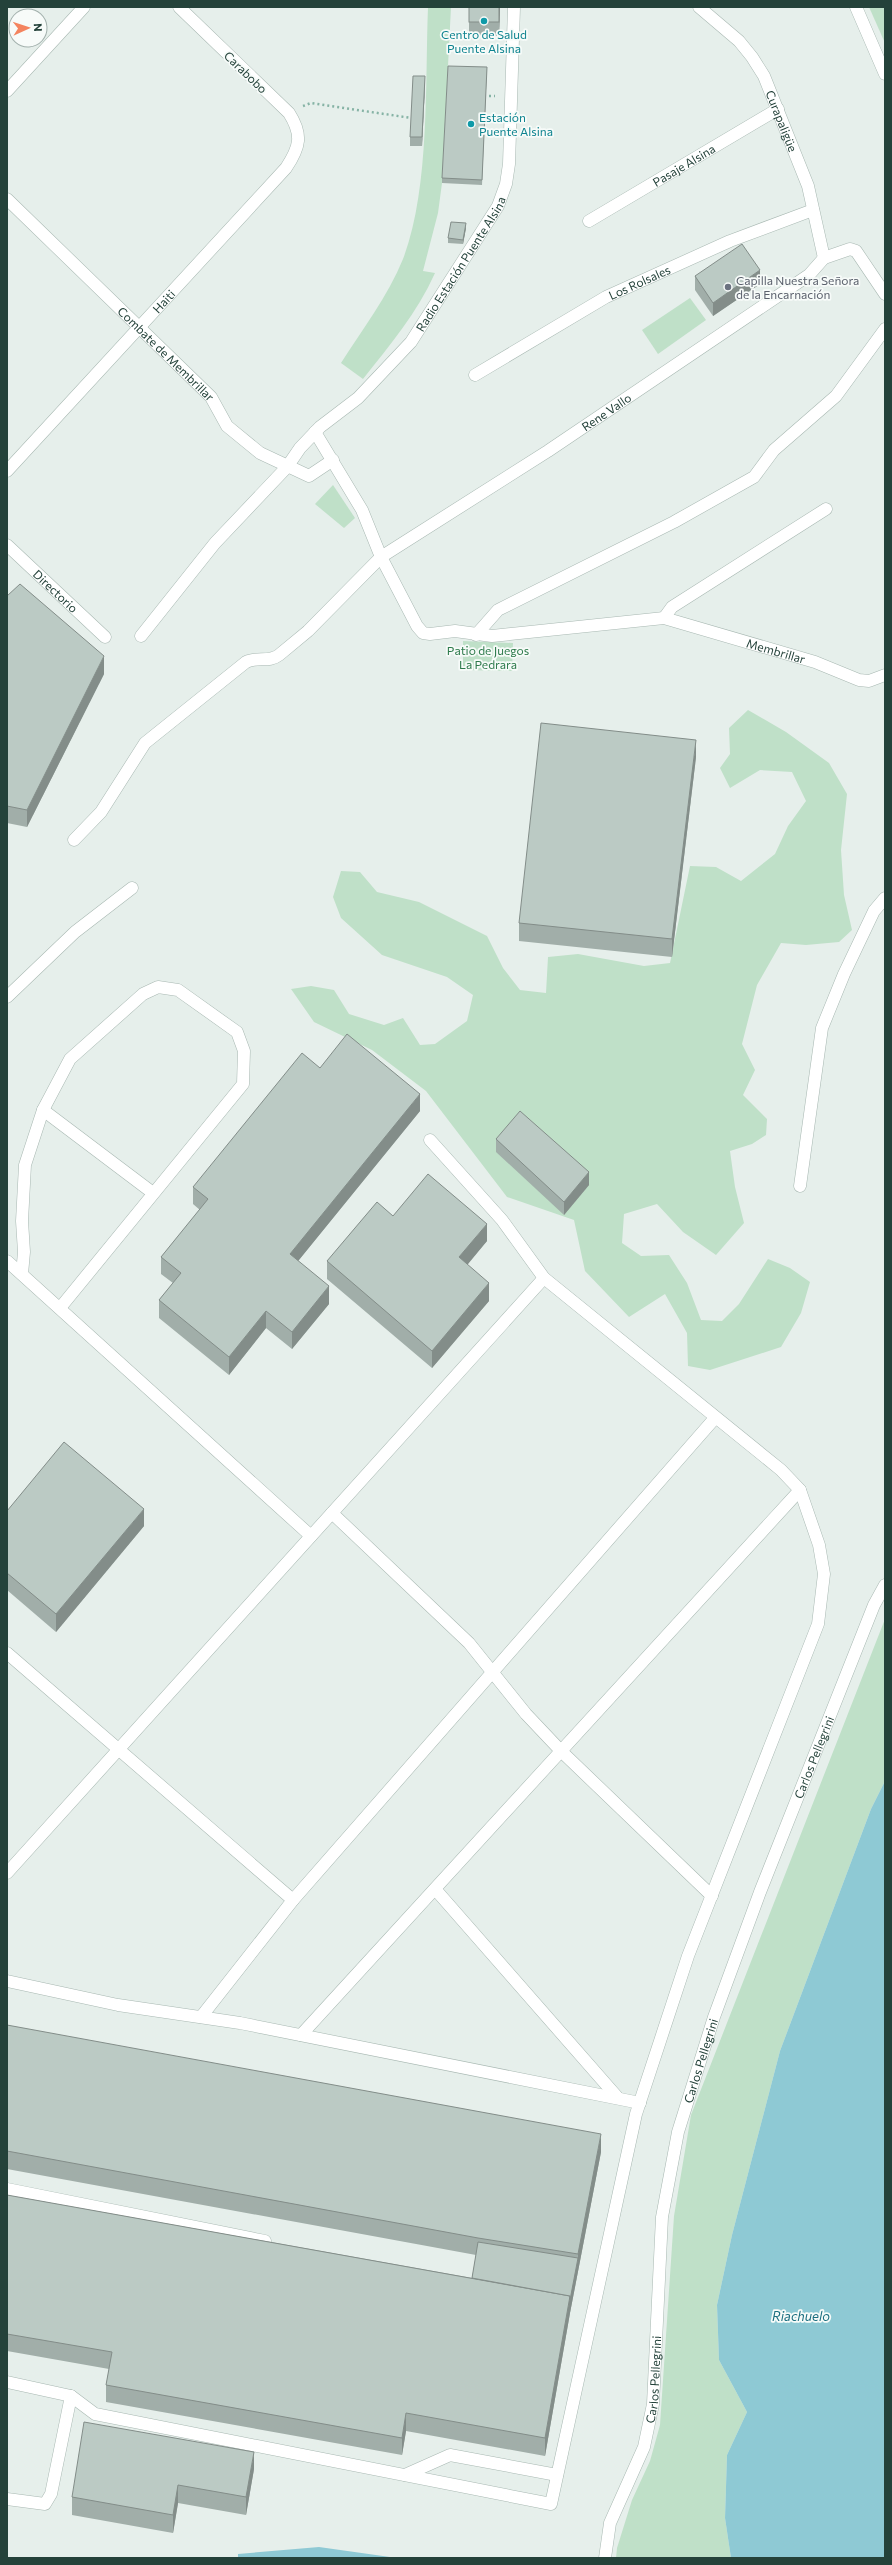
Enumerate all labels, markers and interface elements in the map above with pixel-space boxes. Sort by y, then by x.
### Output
north arrow [8,8,48,48]
marker: Centro de Salud Puente Alsina [479,16,489,26]
text: N [32,23,45,32]
place label: Centro de Salud Puente Alsina [441,27,527,55]
street label: Carabobo [222,48,270,96]
street label: Curapaligüe [763,88,801,154]
place label: Estación Puente Alsina [479,110,553,138]
marker: Estación Puente Alsina [466,119,476,129]
street label: Pasaje Alsina [650,141,717,189]
street label: Radio Estación Puente Alsina [413,195,508,334]
street label: Los Rolsales [606,262,672,302]
place label: Capilla Nuestra Señora de la Encarnación [736,273,859,301]
marker: Capilla Nuestra Señora de la Encarnación [723,282,733,292]
street label: Haiti [149,287,178,316]
street label: Combate de Membrillar [115,304,218,404]
street label: Rene Vallo [579,390,634,433]
street label: Directorio [31,567,81,615]
street label: Membrillar [745,635,807,666]
park label: Patio de Juegos La Pedrara [447,643,529,671]
street label: Carlos Pellegrini [791,1714,836,1801]
street label: Carlos Pellegrini [681,2017,720,2105]
water label: Riachuelo [772,2308,830,2324]
street label: Carlos Pellegrini [642,2335,663,2424]

